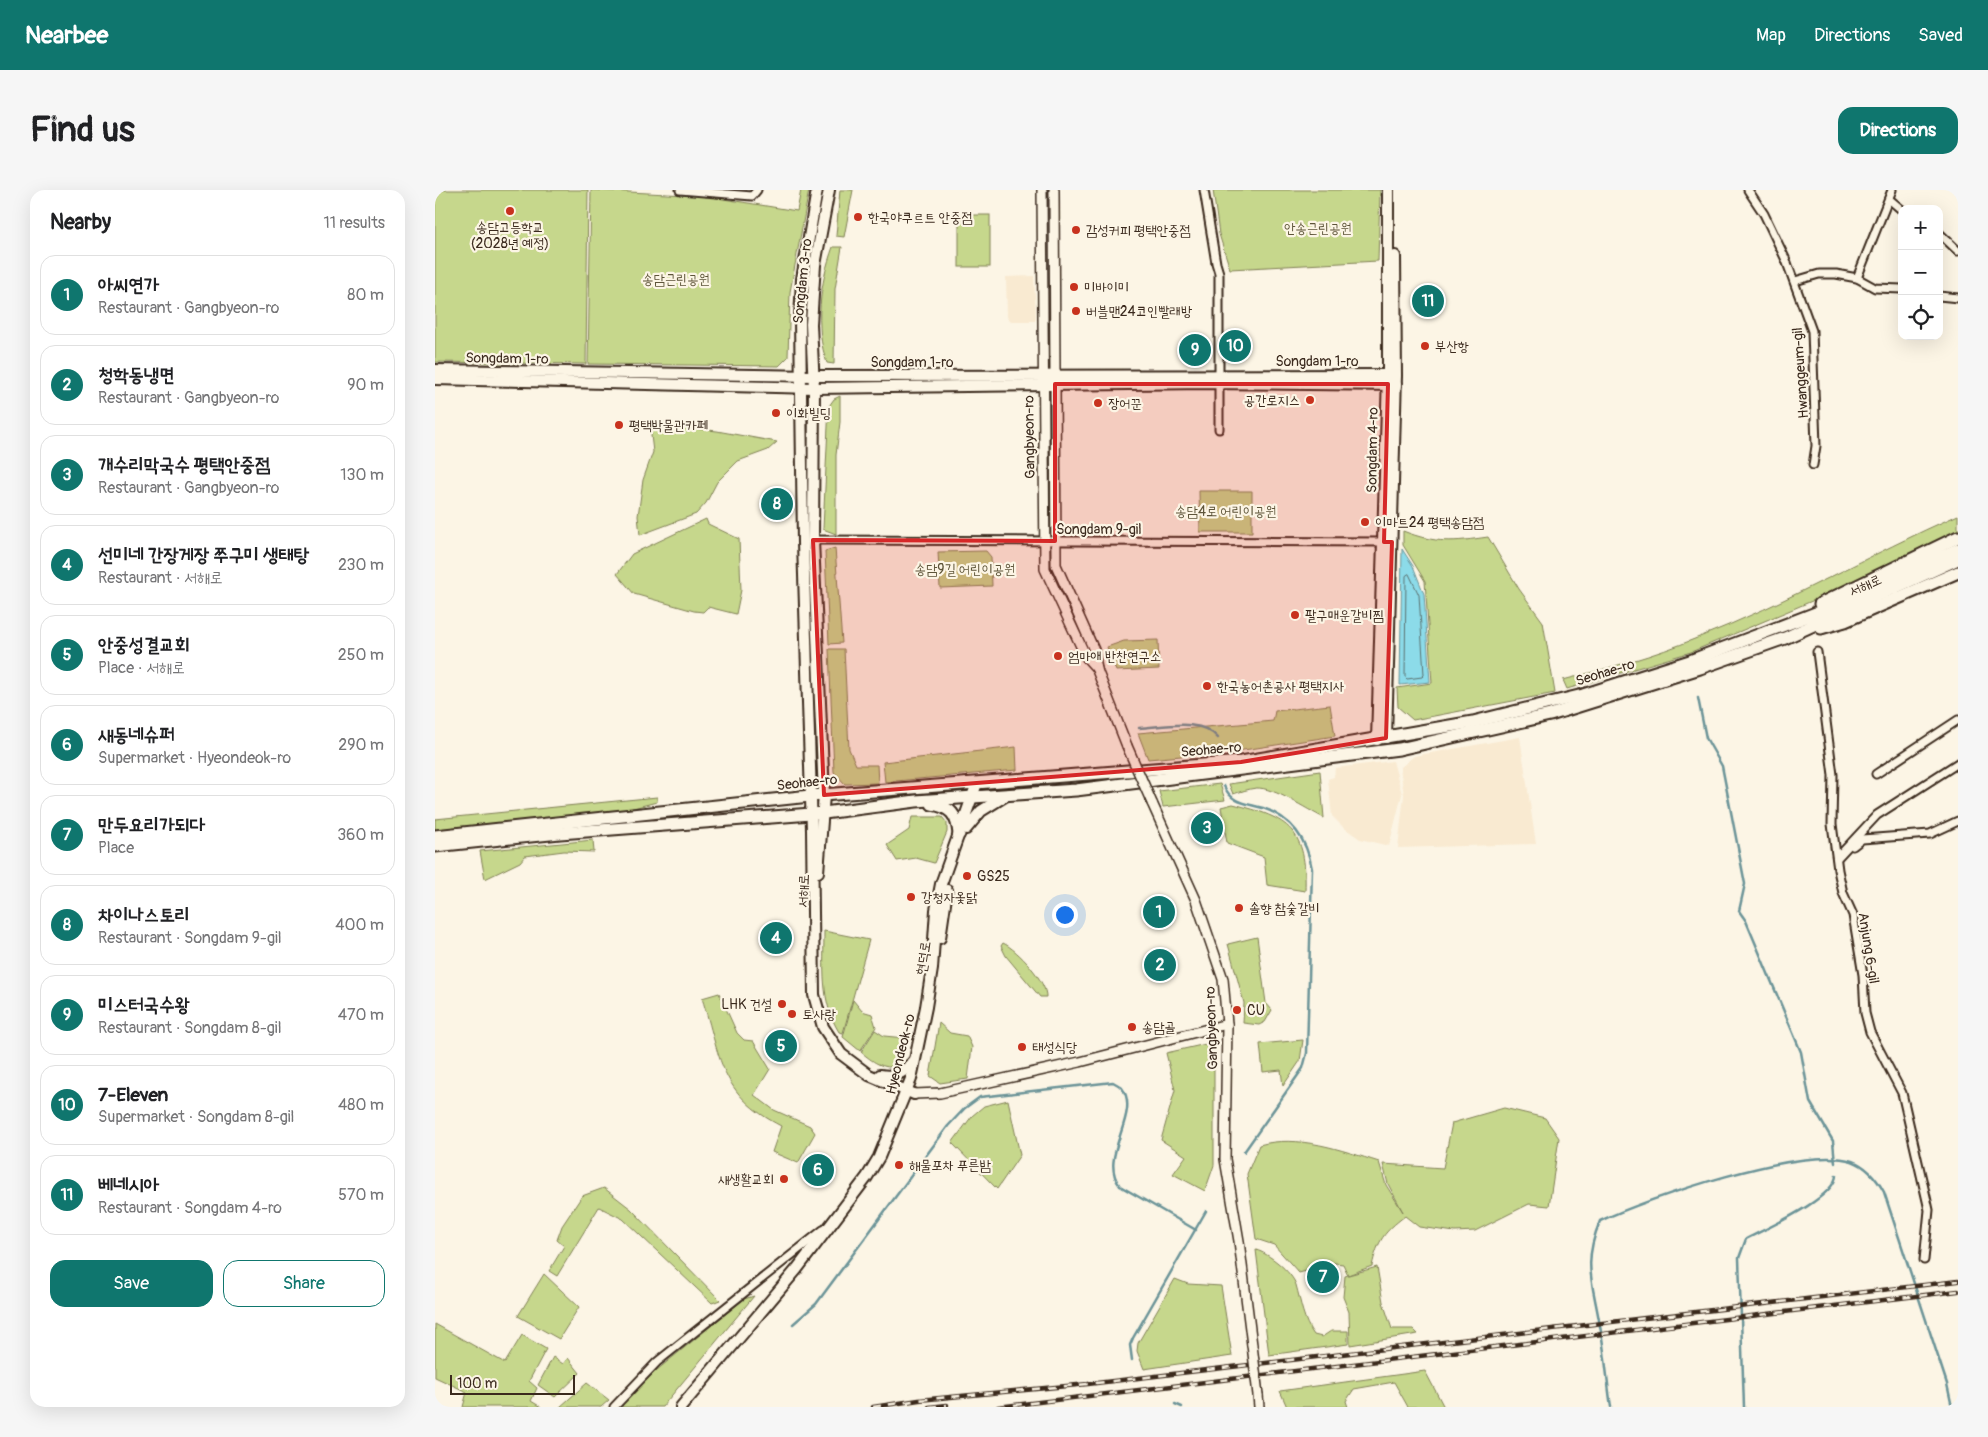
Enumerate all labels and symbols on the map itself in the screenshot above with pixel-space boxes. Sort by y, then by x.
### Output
marker: 송담고등학교 (2028년 예정) [504,205,516,217]
place label: 한국야쿠르트 안중점 [868,209,972,226]
marker: 한국야쿠르트 안중점 [852,211,864,223]
place label: 송담고등학교 (2028년 예정) [471,219,549,252]
park label: 안송근린공원 [1284,220,1352,237]
place label: 감성커피 평택안중점 [1086,222,1190,239]
marker: 감성커피 평택안중점 [1070,224,1082,236]
street label: Songdam 3-ro [790,237,815,324]
park label: 송담근린공원 [642,271,710,288]
place label: 미바이미 [1084,279,1129,296]
marker: 미바이미 [1068,281,1080,293]
pin: 11 [1412,282,1444,320]
place label: 버블맨24코인빨래방 [1086,303,1193,320]
marker: 버블맨24코인빨래방 [1070,305,1082,317]
pin: 10 [1219,327,1251,365]
street label: Hwanggeum-gil [1789,327,1812,419]
pin: 9 [1179,331,1211,369]
place label: 부산항 [1435,338,1469,355]
marker: 부산항 [1419,340,1431,352]
street label: Songdam 1-ro [465,349,549,368]
street label: Songdam 1-ro [1275,353,1359,370]
street label: Songdam 1-ro [870,354,954,371]
place label: 공간로지스 [1244,392,1300,409]
marker: 공간로지스 [1304,394,1316,406]
street label: Gangbyeon-ro [1020,395,1039,479]
place label: 장어꾼 [1108,395,1142,412]
marker: 장어꾼 [1092,397,1104,409]
place label: 이화빌딩 [786,405,831,422]
marker: 이화빌딩 [770,407,782,419]
street label: Songdam 4-ro [1363,407,1382,493]
place label: 평택박물관카페 [629,417,708,434]
marker: 평택박물관카페 [613,419,625,431]
pin: 8 [761,485,793,523]
park label: 송담4로 어린이공원 [1175,503,1277,520]
place label: 이마트24 평택송담점 [1375,514,1484,531]
marker: 이마트24 평택송담점 [1359,516,1371,528]
street label: Songdam 9-gil [1056,521,1142,538]
park label: 송담9길 어린이공원 [915,561,1015,578]
street label: 서해로 [1846,571,1884,600]
place label: 팔구매운갈비찜 [1305,607,1384,624]
marker: 팔구매운갈비찜 [1289,609,1301,621]
place label: 엄마애 반찬연구소 [1068,648,1161,665]
marker: 엄마애 반찬연구소 [1052,650,1064,662]
street label: Seohae-ro [1574,655,1637,689]
place label: 한국농어촌공사 평택지사 [1217,678,1345,695]
marker: 한국농어촌공사 평택지사 [1201,680,1213,692]
street label: Seohae-ro [1180,738,1243,761]
street label: Seohae-ro [776,771,839,794]
pin: 3 [1191,809,1223,847]
place label: GS25 [977,868,1010,885]
marker: GS25 [961,870,973,882]
street label: 서해로 [794,874,813,908]
place label: 강청자옻닭 [921,889,978,906]
marker: 강청자옻닭 [905,891,917,903]
pin: 1 [1143,893,1175,931]
place label: 솔향 참숯갈비 [1249,900,1320,917]
your location [1052,902,1078,928]
marker: 솔향 참숯갈비 [1233,902,1245,914]
street label: Anjung 6-gil [1854,911,1883,985]
pin: 4 [760,919,792,957]
street label: 현덕로 [913,940,934,976]
pin: 2 [1144,946,1176,984]
street label: Gangbyeon-ro [1202,985,1221,1070]
place label: LHK 건설 [721,996,772,1013]
marker: LHK 건설 [776,998,788,1010]
place label: CU [1247,1002,1265,1019]
marker: CU [1231,1004,1243,1016]
place label: 토사랑 [802,1006,837,1023]
marker: 토사랑 [786,1008,798,1020]
street label: Hyeondeok-ro [882,1012,919,1096]
place label: 송담골 [1142,1019,1176,1036]
marker: 송담골 [1126,1021,1138,1033]
pin: 5 [765,1027,797,1065]
place label: 태성식당 [1032,1039,1078,1056]
marker: 태성식당 [1016,1041,1028,1053]
pin: 6 [802,1151,834,1189]
place label: 해물포차 푸른밤 [909,1157,992,1174]
marker: 해물포차 푸른밤 [893,1159,905,1171]
place label: 새생활교회 [718,1171,774,1188]
marker: 새생활교회 [778,1173,790,1185]
pin: 7 [1307,1258,1339,1296]
scale bar [450,1372,575,1395]

